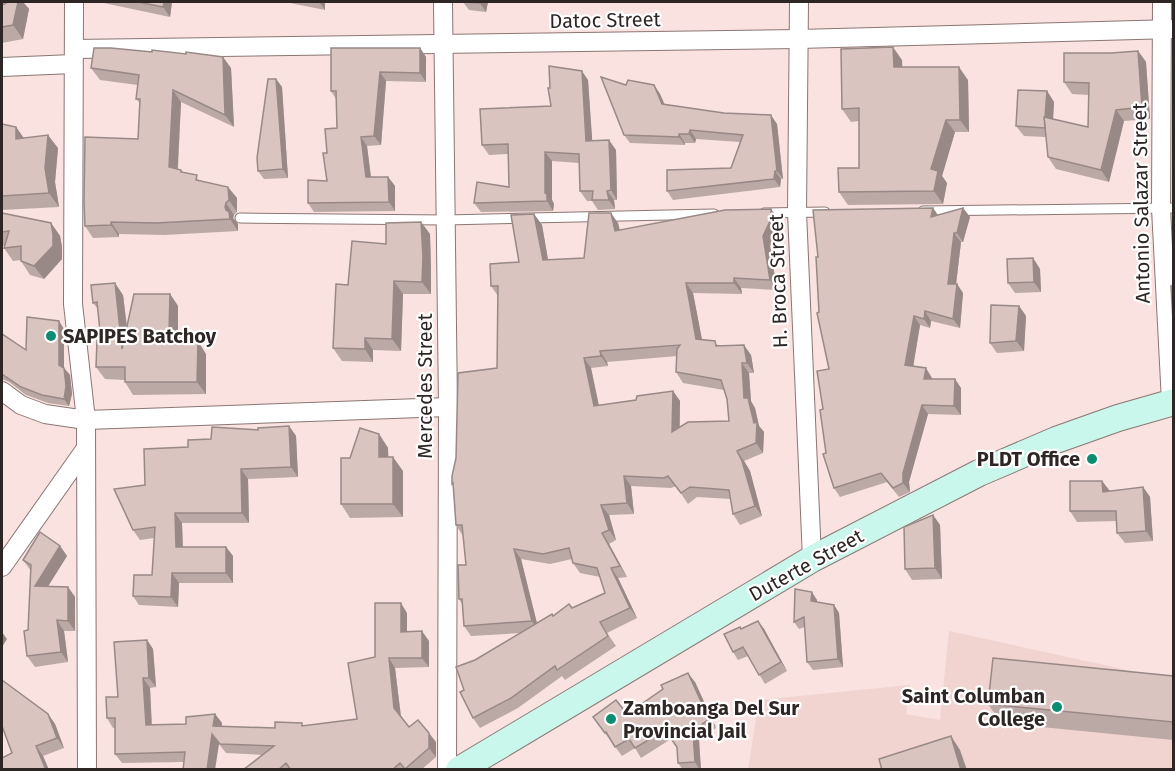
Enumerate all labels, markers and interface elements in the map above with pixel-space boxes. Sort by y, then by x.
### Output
street label: Datoc Street [549,7,662,33]
street label: Antonio Salazar Street [1127,102,1155,304]
street label: H. Broca Street [764,213,792,349]
street label: Mercedes Street [413,313,437,459]
place label: SAPIPES Batchoy [63,324,217,348]
marker: SAPIPES Batchoy [44,329,58,343]
place label: PLDT Office [977,447,1080,471]
marker: PLDT Office [1085,452,1099,466]
street label: Duterte Street [744,523,868,606]
place label: Saint Columban College [902,684,1045,731]
place label: Zamboanga Del Sur Provincial Jail [623,696,800,743]
marker: Saint Columban College [1050,700,1064,714]
marker: Zamboanga Del Sur Provincial Jail [604,712,618,726]

